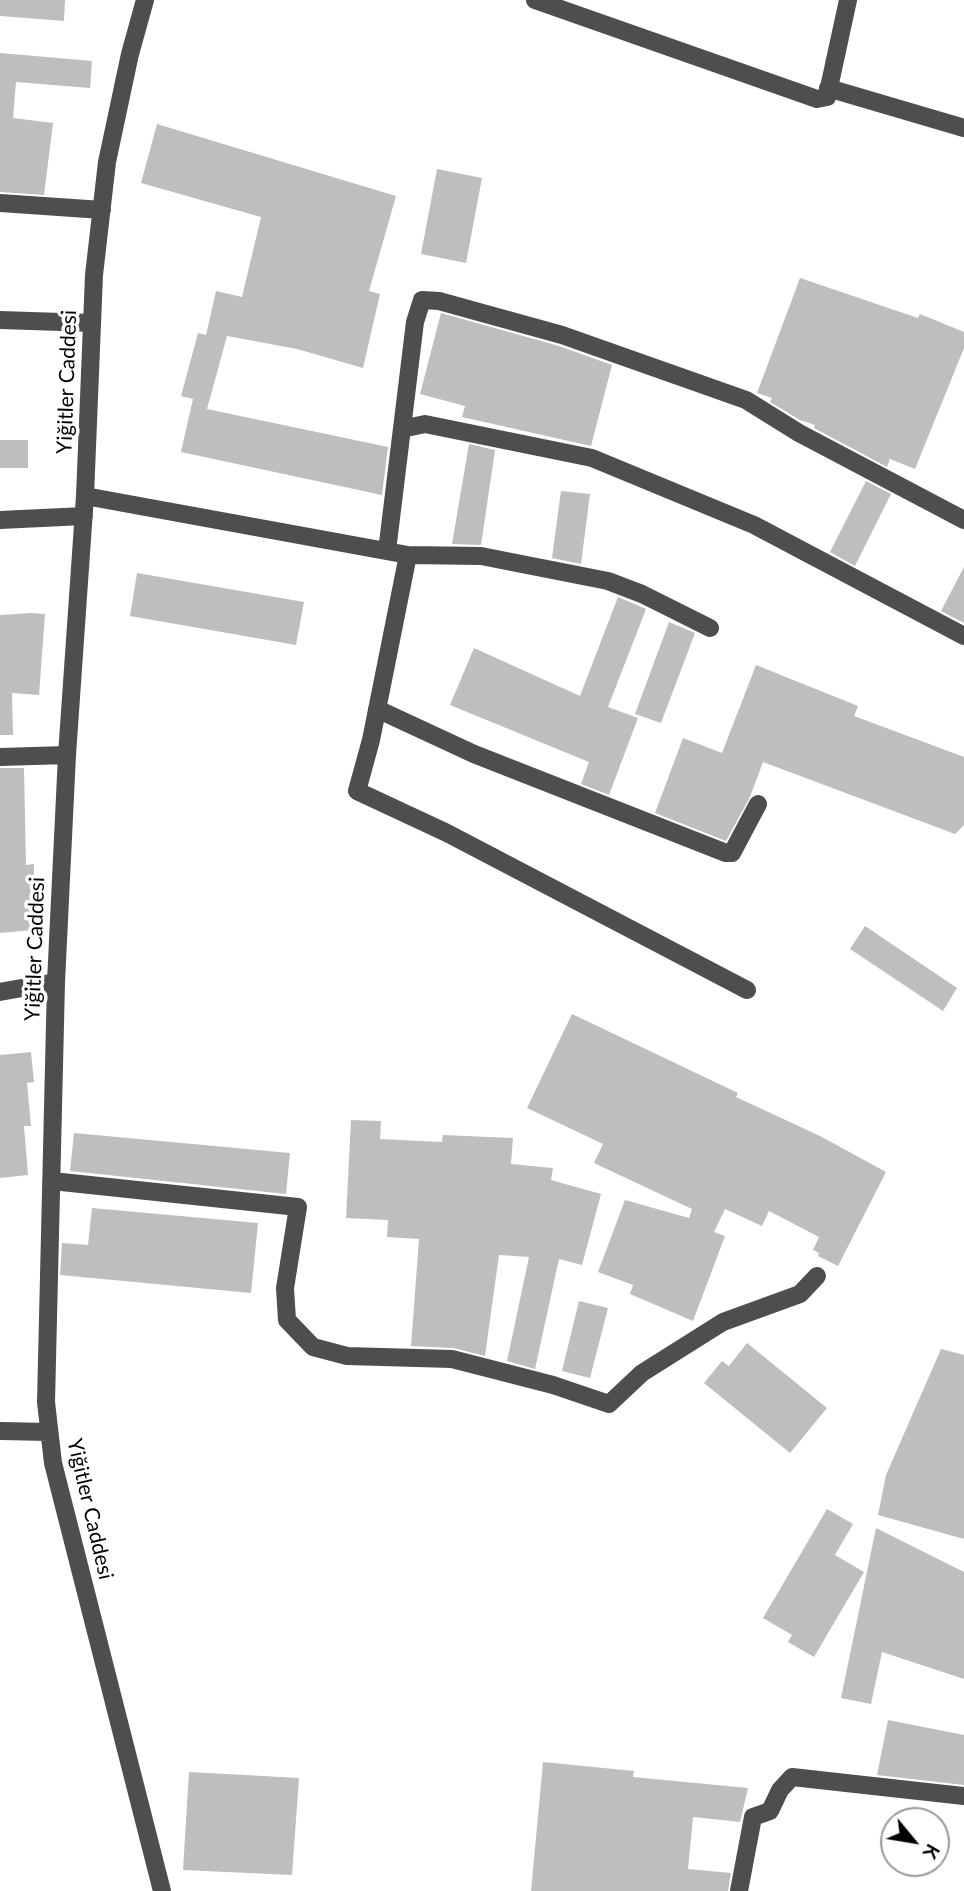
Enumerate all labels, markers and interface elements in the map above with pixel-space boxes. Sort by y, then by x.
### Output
street label: Yiğitler Caddesi [52,310,82,454]
street label: Yiğitler Caddesi [20,877,50,1021]
street label: Yiğitler Caddesi [62,1436,118,1582]
north arrow [880,1807,950,1877]
text: K [919,1840,945,1863]

